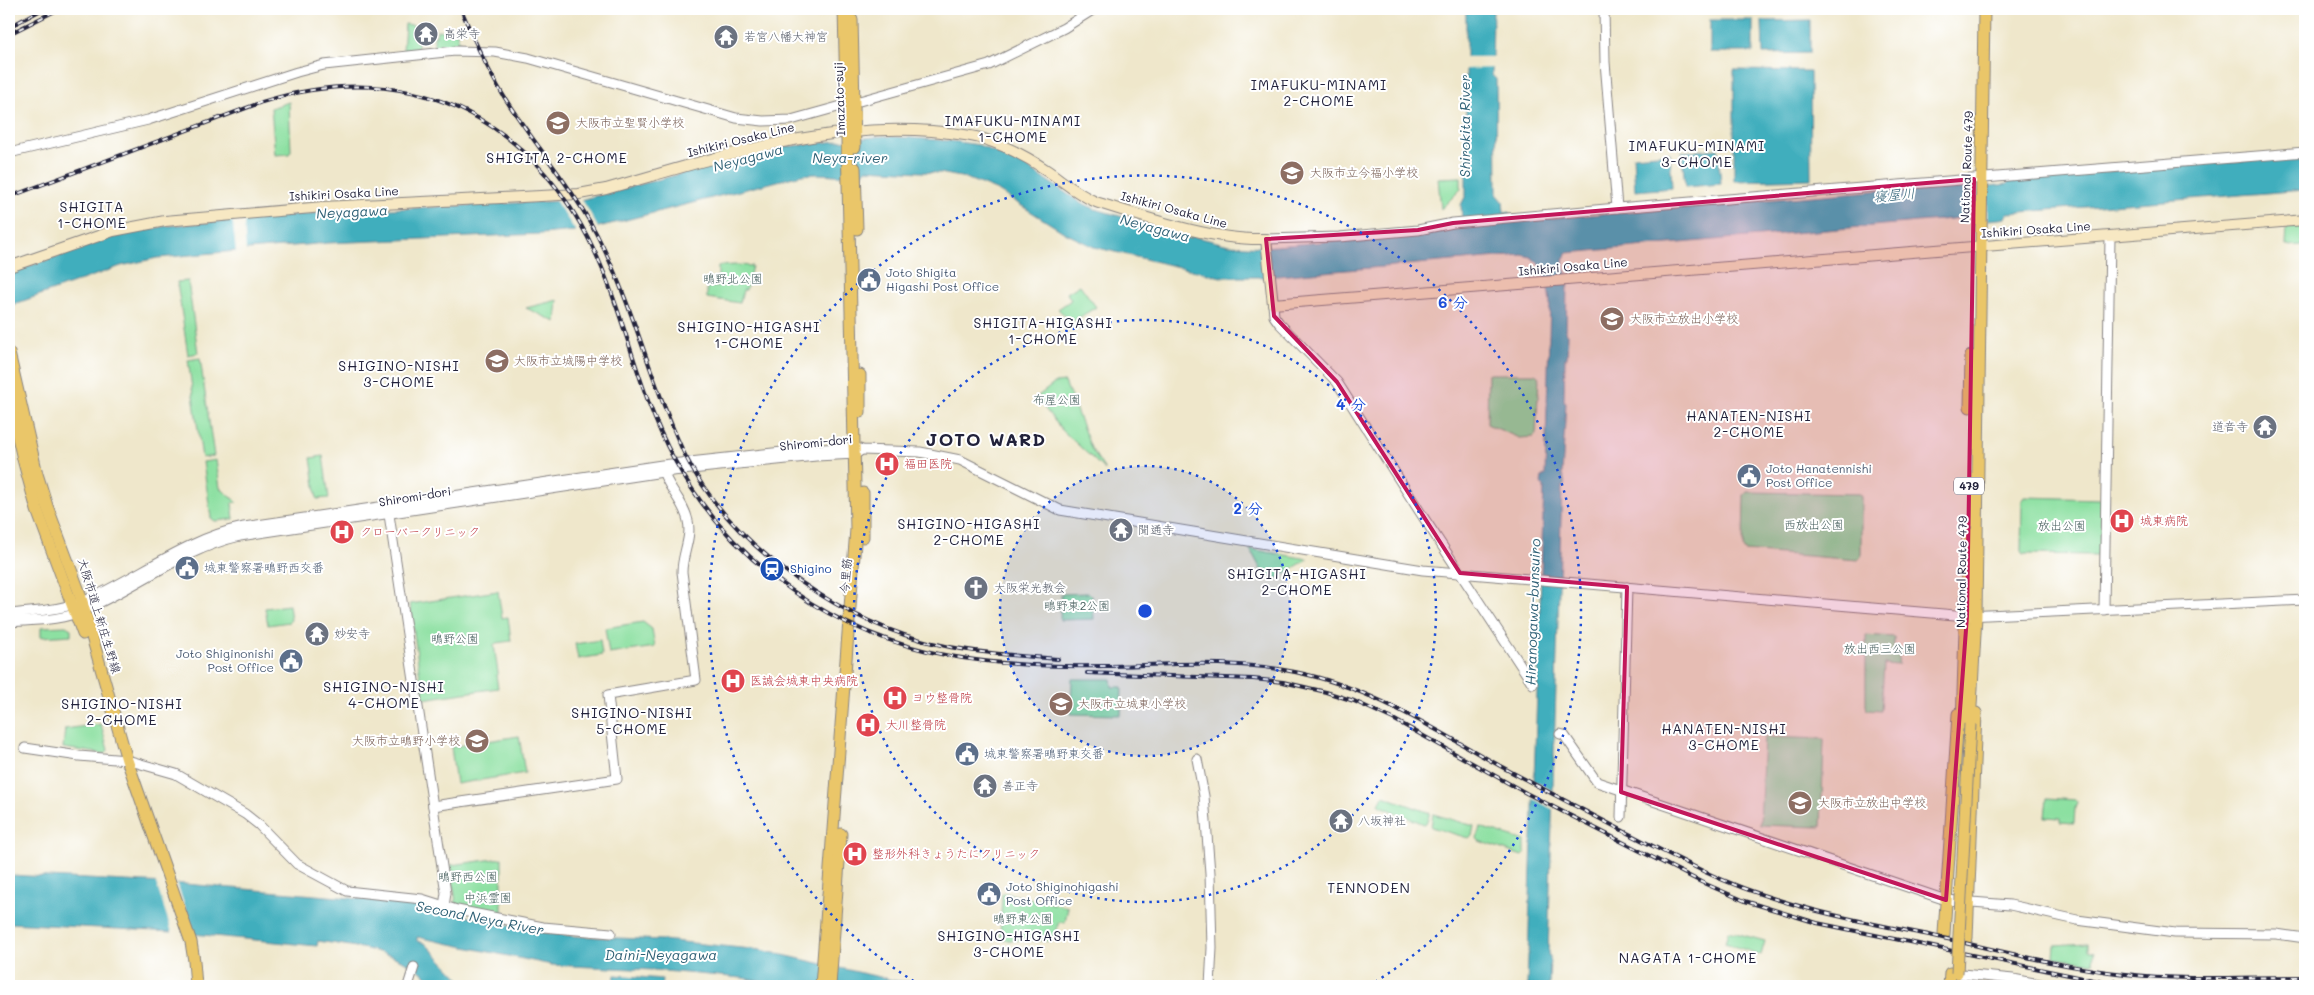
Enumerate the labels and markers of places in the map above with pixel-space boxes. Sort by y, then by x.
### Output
temple icon: 高栄寺 [413,21,439,47]
temple icon: 若宮八幡大神宮 [713,24,739,50]
place label: 高栄寺 [444,25,480,41]
place label: 若宮八幡大神宮 [744,28,828,44]
school or university icon: 大阪市立聖賢小学校 [545,110,571,136]
place label: 大阪市立聖賢小学校 [576,114,684,130]
school or university icon: 大阪市立今福小学校 [1279,160,1305,186]
place label: 大阪市立今福小学校 [1310,164,1418,180]
place label: Joto Shigita Higashi Post Office [886,264,999,294]
public building icon: Joto Shigita Higashi Post Office [856,267,882,293]
school or university icon: 大阪市立放出小学校 [1599,306,1625,332]
place label: 大阪市立放出小学校 [1630,310,1738,326]
school or university icon: 大阪市立城陽中学校 [484,348,510,374]
place label: 大阪市立城陽中学校 [514,352,622,368]
temple icon: 道音寺 [2252,414,2278,440]
place label: 道音寺 [2212,418,2248,434]
hospital icon: 福田医院 [874,451,900,477]
place label: 福田医院 [904,455,952,471]
place label: Joto Hanatennishi Post Office [1766,460,1872,490]
public building icon: Joto Hanatennishi Post Office [1736,463,1762,489]
hospital icon: 城東病院 [2109,508,2135,534]
place label: 城東病院 [2140,512,2188,528]
temple icon: 聞通寺 [1108,517,1134,543]
hospital icon: クローバークリニック [329,519,355,545]
place label: 聞通寺 [1138,521,1174,537]
place label: クローバークリニック [360,523,480,539]
public building icon: 城東警察署鴫野西交番 [174,555,200,581]
station icon: Shigino [759,556,785,582]
place label: 城東警察署鴫野西交番 [204,559,324,575]
place label: Shigino [790,560,832,576]
church icon: 大阪栄光教会 [963,575,989,601]
place label: 大阪栄光教会 [994,579,1066,595]
centre of rings [1136,602,1154,620]
temple icon: 妙安寺 [304,621,330,647]
place label: 妙安寺 [334,625,370,641]
place label: Joto Shiginonishi Post Office [176,645,274,675]
public building icon: Joto Shiginonishi Post Office [278,648,304,674]
hospital icon: 医誠会城東中央病院 [720,668,746,694]
place label: 医誠会城東中央病院 [750,672,858,688]
hospital icon: ヨウ整骨院 [882,685,908,711]
place label: ヨウ整骨院 [912,689,972,705]
school or university icon: 大阪市立城東小学校 [1048,691,1074,717]
place label: 大阪市立城東小学校 [1078,695,1186,711]
hospital icon: 大川整骨院 [855,712,881,738]
place label: 大川整骨院 [886,716,946,732]
school or university icon: 大阪市立鴫野小学校 [464,728,490,754]
place label: 大阪市立鴫野小学校 [352,732,460,748]
public building icon: 城東警察署鴫野東交番 [954,741,980,767]
place label: 城東警察署鴫野東交番 [984,745,1104,761]
temple icon: 善正寺 [972,773,998,799]
place label: 善正寺 [1002,777,1038,793]
school or university icon: 大阪市立放出中学校 [1787,790,1813,816]
place label: 大阪市立放出中学校 [1818,794,1926,810]
temple icon: 八坂神社 [1328,808,1354,834]
place label: 八坂神社 [1358,812,1406,828]
hospital icon: 整形外科きょうたにクリニック [842,841,868,867]
place label: 整形外科きょうたにクリニック [872,845,1040,861]
place label: Joto Shiginohigashi Post Office [1006,878,1119,908]
public building icon: Joto Shiginohigashi Post Office [976,881,1002,907]

